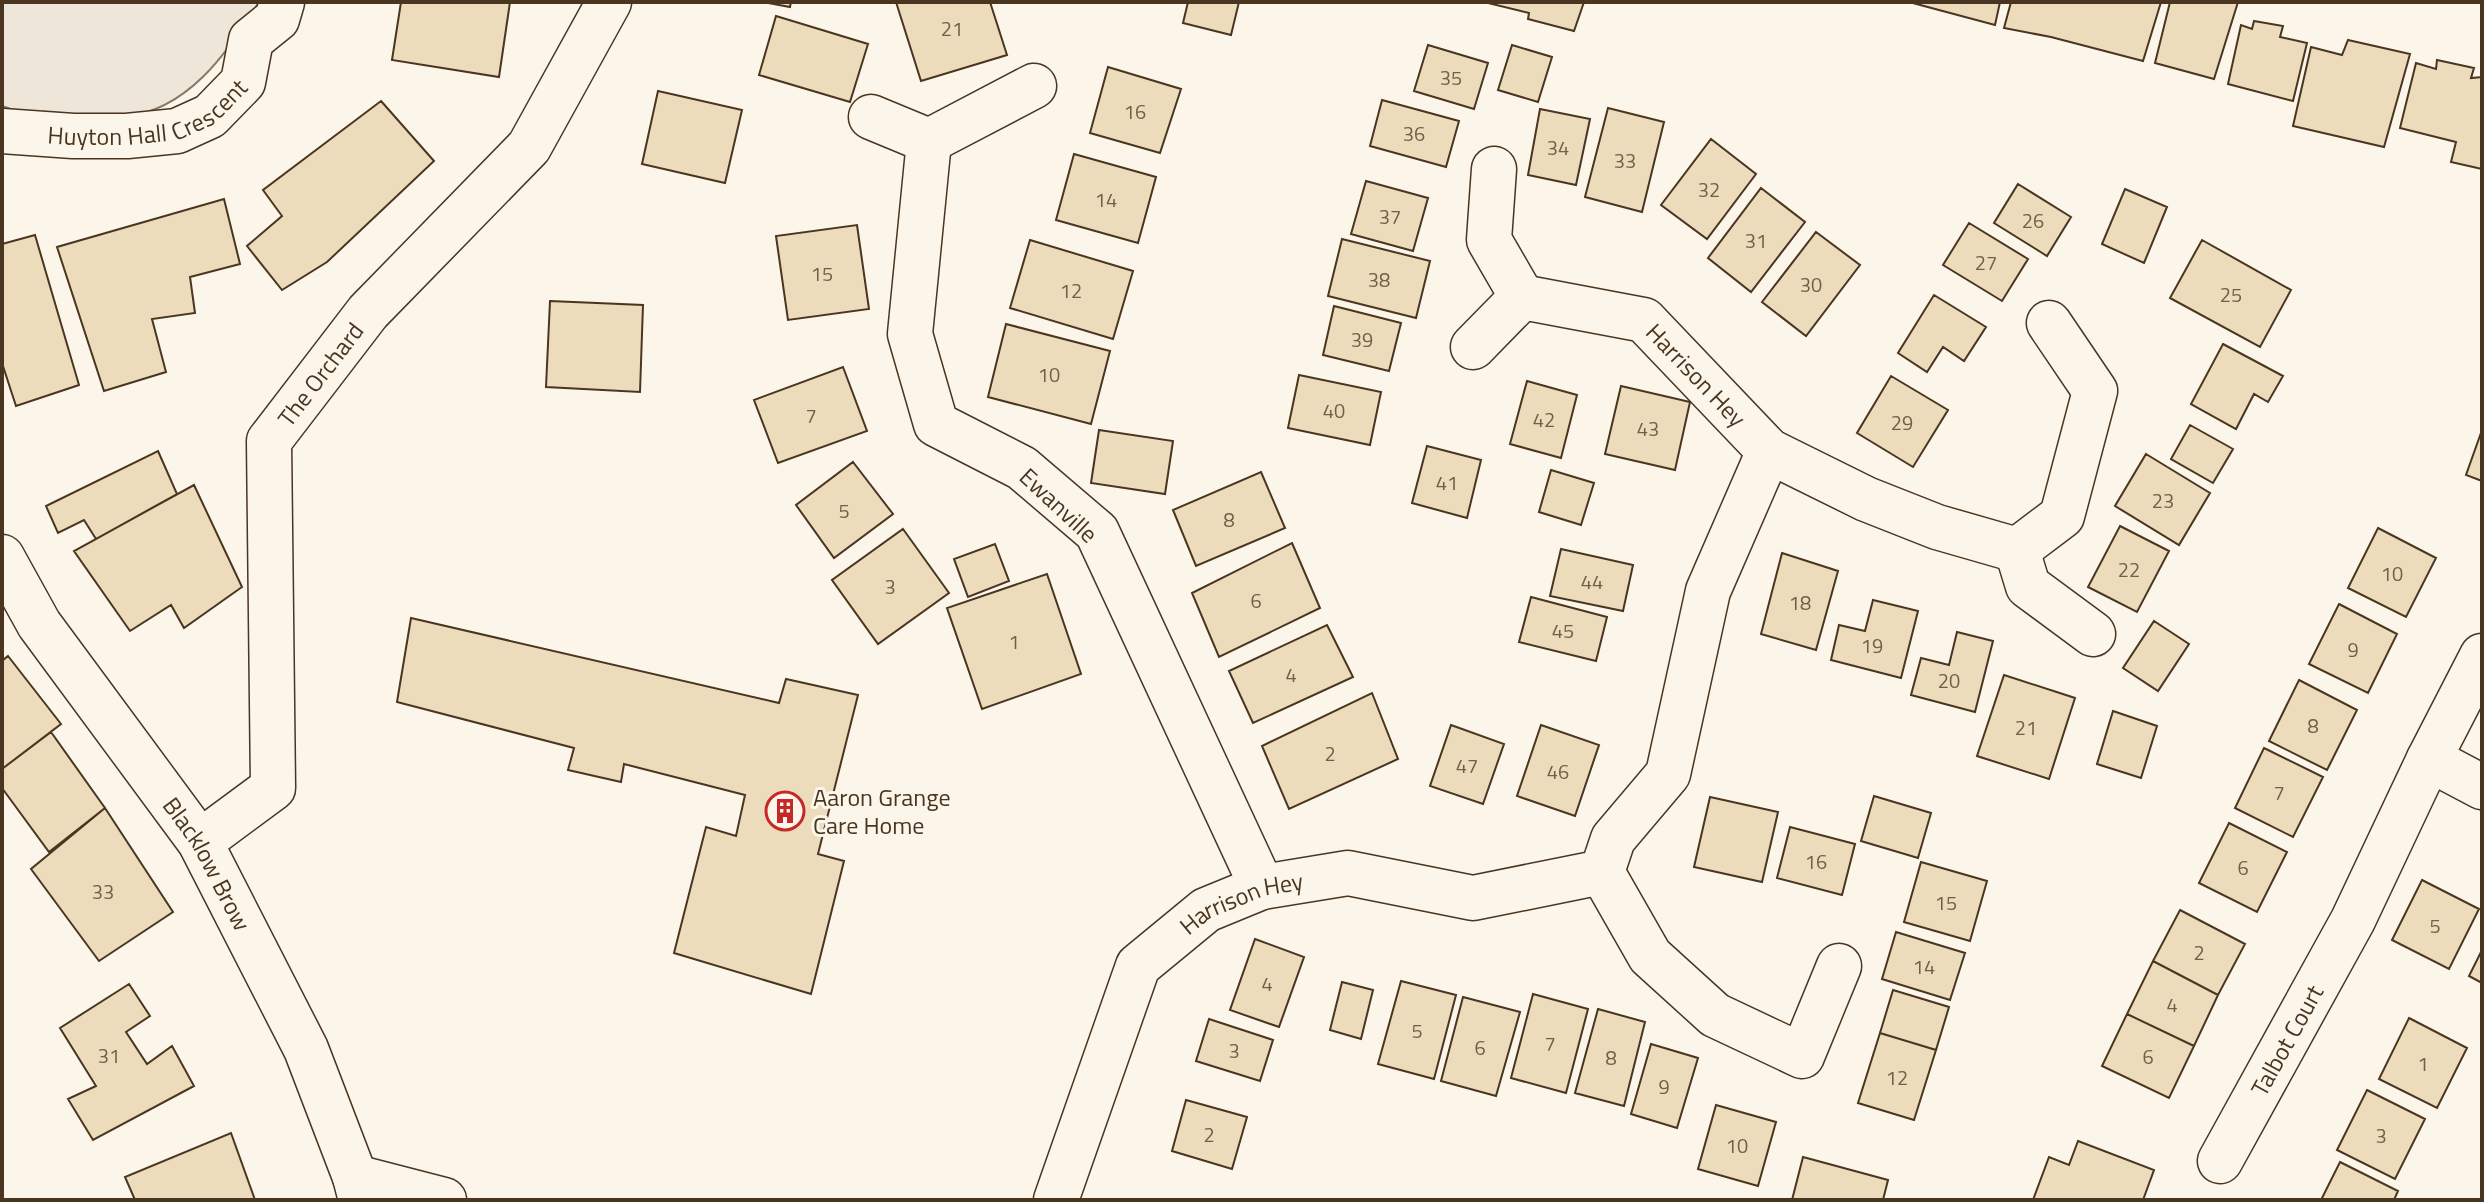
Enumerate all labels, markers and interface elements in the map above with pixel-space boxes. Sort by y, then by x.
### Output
house number: 21 [941,13,963,44]
house number: 35 [1440,62,1462,93]
street label: Huyton Hall Crescent [46,70,256,154]
house number: 16 [1124,96,1146,127]
house number: 36 [1403,118,1425,149]
house number: 34 [1547,132,1569,163]
house number: 33 [1614,145,1636,176]
house number: 32 [1698,174,1720,205]
house number: 14 [1095,184,1117,215]
house number: 37 [1379,201,1401,232]
house number: 26 [2022,205,2044,236]
house number: 31 [1745,225,1767,256]
house number: 27 [1975,247,1997,278]
house number: 15 [811,258,833,289]
house number: 38 [1368,264,1390,295]
house number: 30 [1800,269,1822,300]
house number: 12 [1060,275,1082,306]
house number: 25 [2220,279,2242,310]
street label: The Orchard [269,315,372,434]
street label: Harrison Hey [1638,315,1755,435]
house number: 39 [1351,324,1373,355]
house number: 10 [1038,359,1060,390]
house number: 40 [1323,395,1345,426]
house number: 7 [805,400,817,431]
house number: 42 [1533,404,1555,435]
house number: 29 [1891,407,1913,438]
house number: 43 [1637,413,1659,444]
street label: Ewanville [1012,459,1106,551]
house number: 41 [1436,467,1458,498]
house number: 23 [2152,485,2174,516]
house number: 5 [838,495,850,526]
house number: 8 [1223,504,1235,535]
house number: 22 [2118,554,2140,585]
house number: 10 [2381,558,2403,589]
house number: 44 [1581,566,1603,597]
house number: 3 [884,571,896,602]
house number: 6 [1250,585,1262,616]
house number: 18 [1789,587,1811,618]
house number: 45 [1552,615,1574,646]
house number: 1 [1008,626,1020,657]
house number: 19 [1861,630,1883,661]
house number: 9 [2347,634,2359,665]
house number: 4 [1285,659,1297,690]
house number: 20 [1938,665,1960,696]
house number: 8 [2307,710,2319,741]
house number: 21 [2015,712,2037,743]
house number: 2 [1324,738,1336,769]
house number: 47 [1456,750,1478,781]
house number: 46 [1547,756,1569,787]
house number: 7 [2273,777,2285,808]
place label: Aaron Grange Care Home [813,779,951,843]
street label: Blacklow Brow [154,789,260,937]
building icon: Aaron Grange Care Home [764,790,806,832]
house number: 16 [1805,846,1827,877]
house number: 6 [2237,852,2249,883]
street label: Harrison Hey [1171,863,1306,943]
house number: 33 [92,876,114,907]
house number: 15 [1935,887,1957,918]
house number: 5 [2429,910,2441,941]
house number: 2 [2193,937,2205,968]
house number: 14 [1913,951,1935,982]
house number: 4 [1261,968,1273,999]
street label: Talbot Court [2241,978,2332,1102]
house number: 4 [2166,989,2178,1020]
house number: 5 [1411,1015,1423,1046]
house number: 7 [1544,1028,1556,1059]
house number: 6 [1474,1032,1486,1063]
house number: 3 [1228,1035,1240,1066]
house number: 31 [98,1040,120,1071]
house number: 6 [2142,1041,2154,1072]
house number: 8 [1605,1042,1617,1073]
house number: 1 [2417,1048,2429,1079]
house number: 12 [1886,1062,1908,1093]
house number: 9 [1658,1071,1670,1102]
house number: 2 [1203,1119,1215,1150]
house number: 3 [2375,1120,2387,1151]
house number: 10 [1726,1130,1748,1161]

